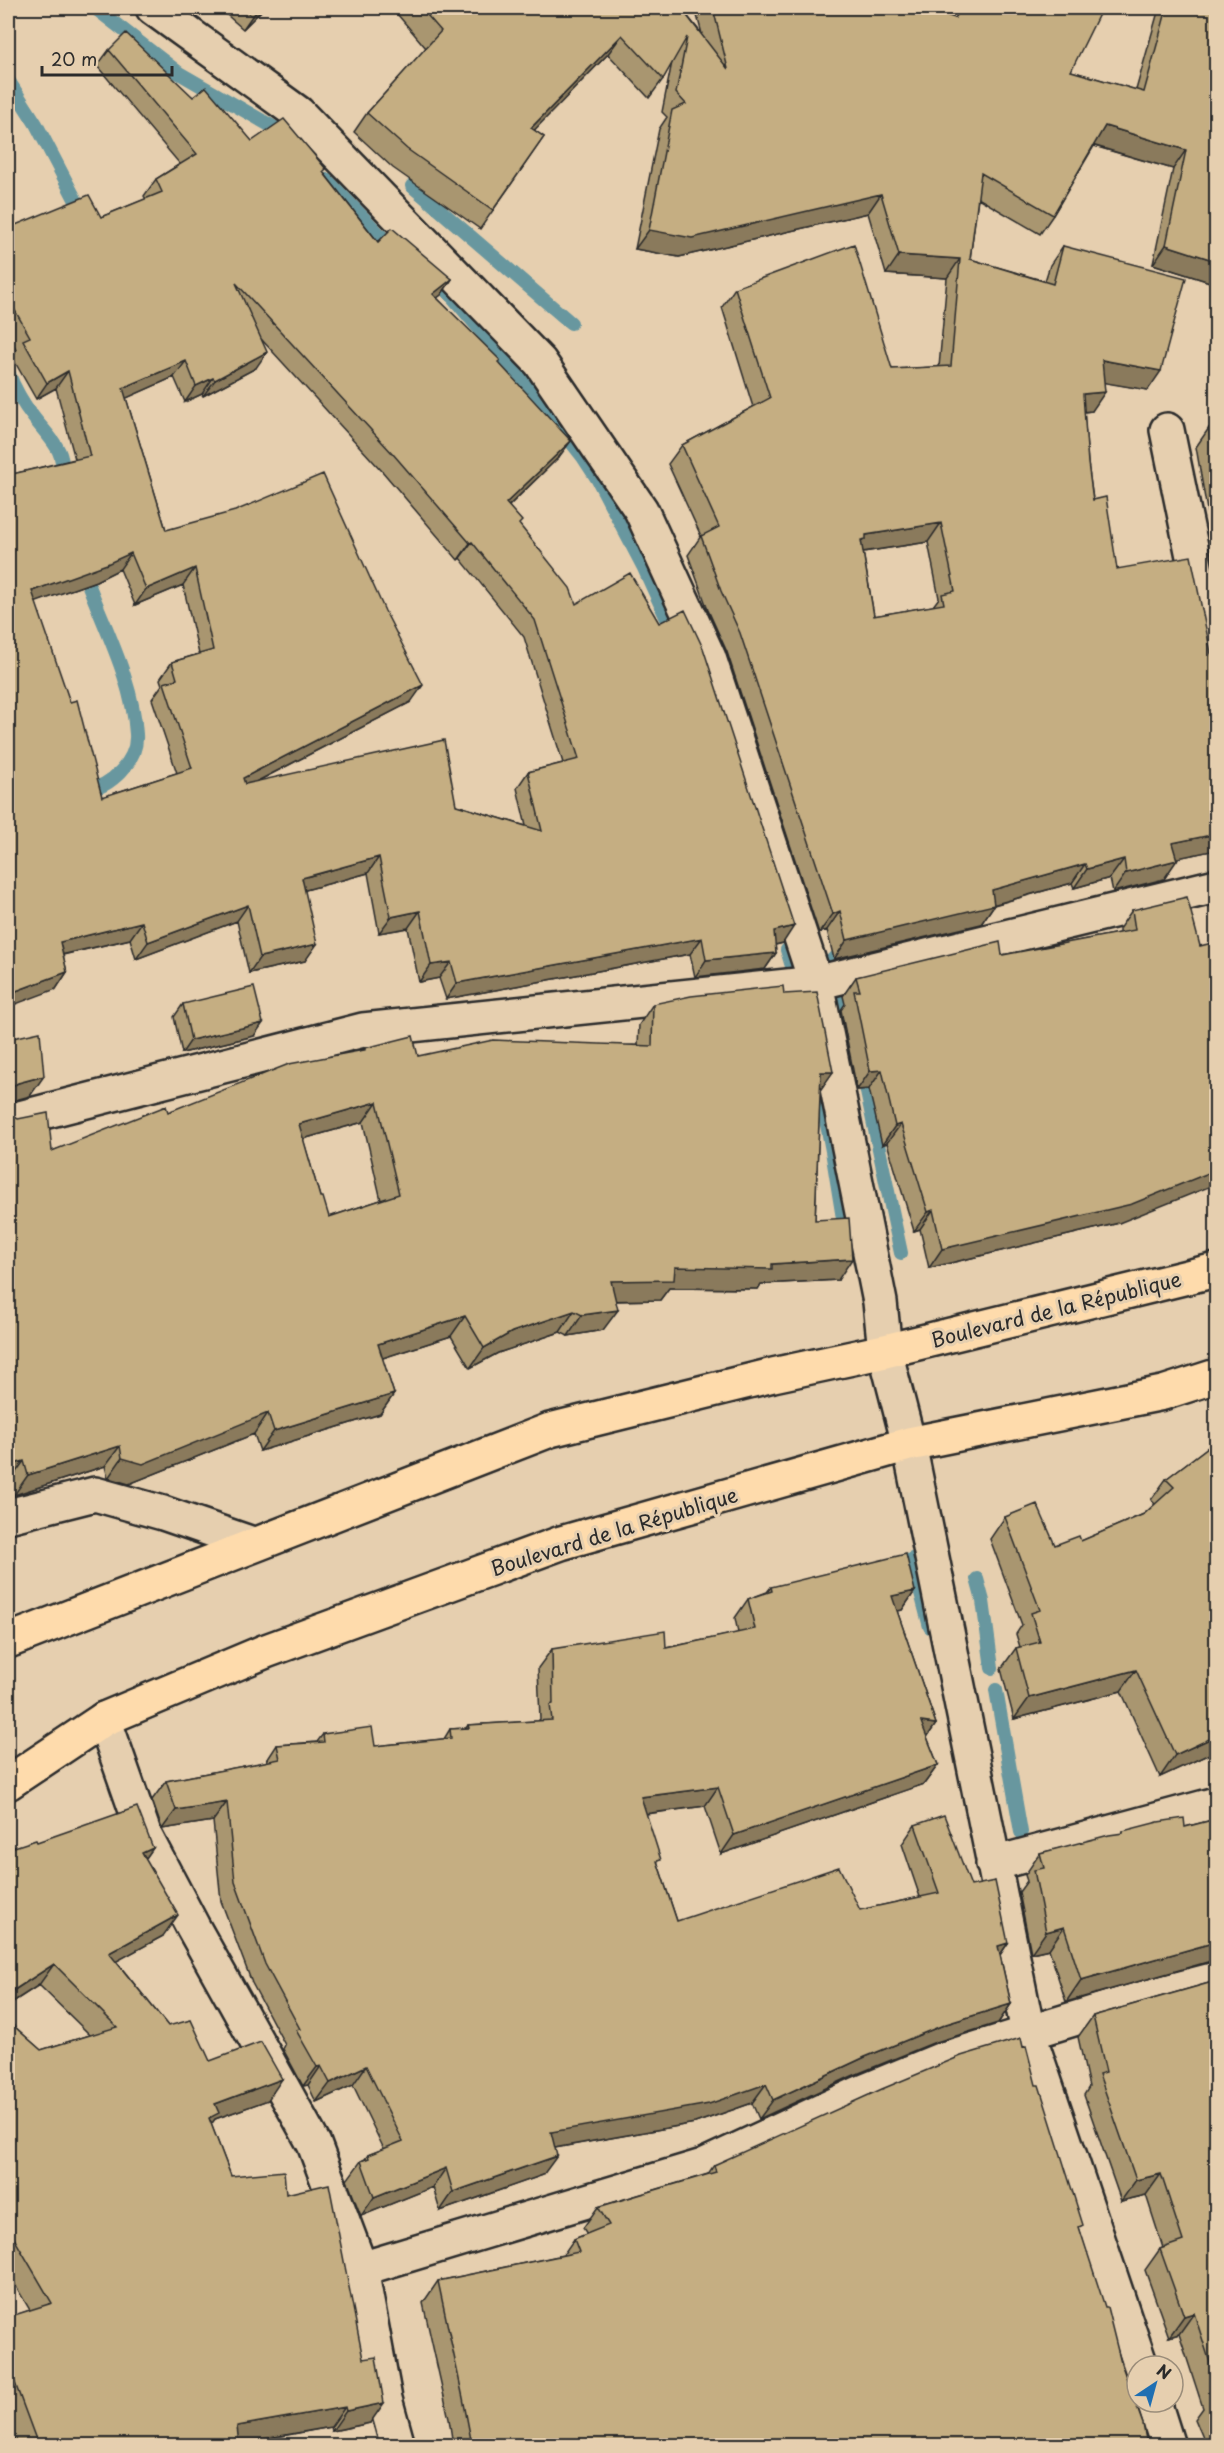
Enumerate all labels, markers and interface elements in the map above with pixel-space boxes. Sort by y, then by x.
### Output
scale bar [42,39,172,77]
text: 20 m [51,45,97,72]
street label: Boulevard de la République [928,1263,1184,1355]
street label: Boulevard de la République [487,1479,741,1583]
north arrow [1125,2354,1185,2414]
text: N [1152,2358,1177,2384]

